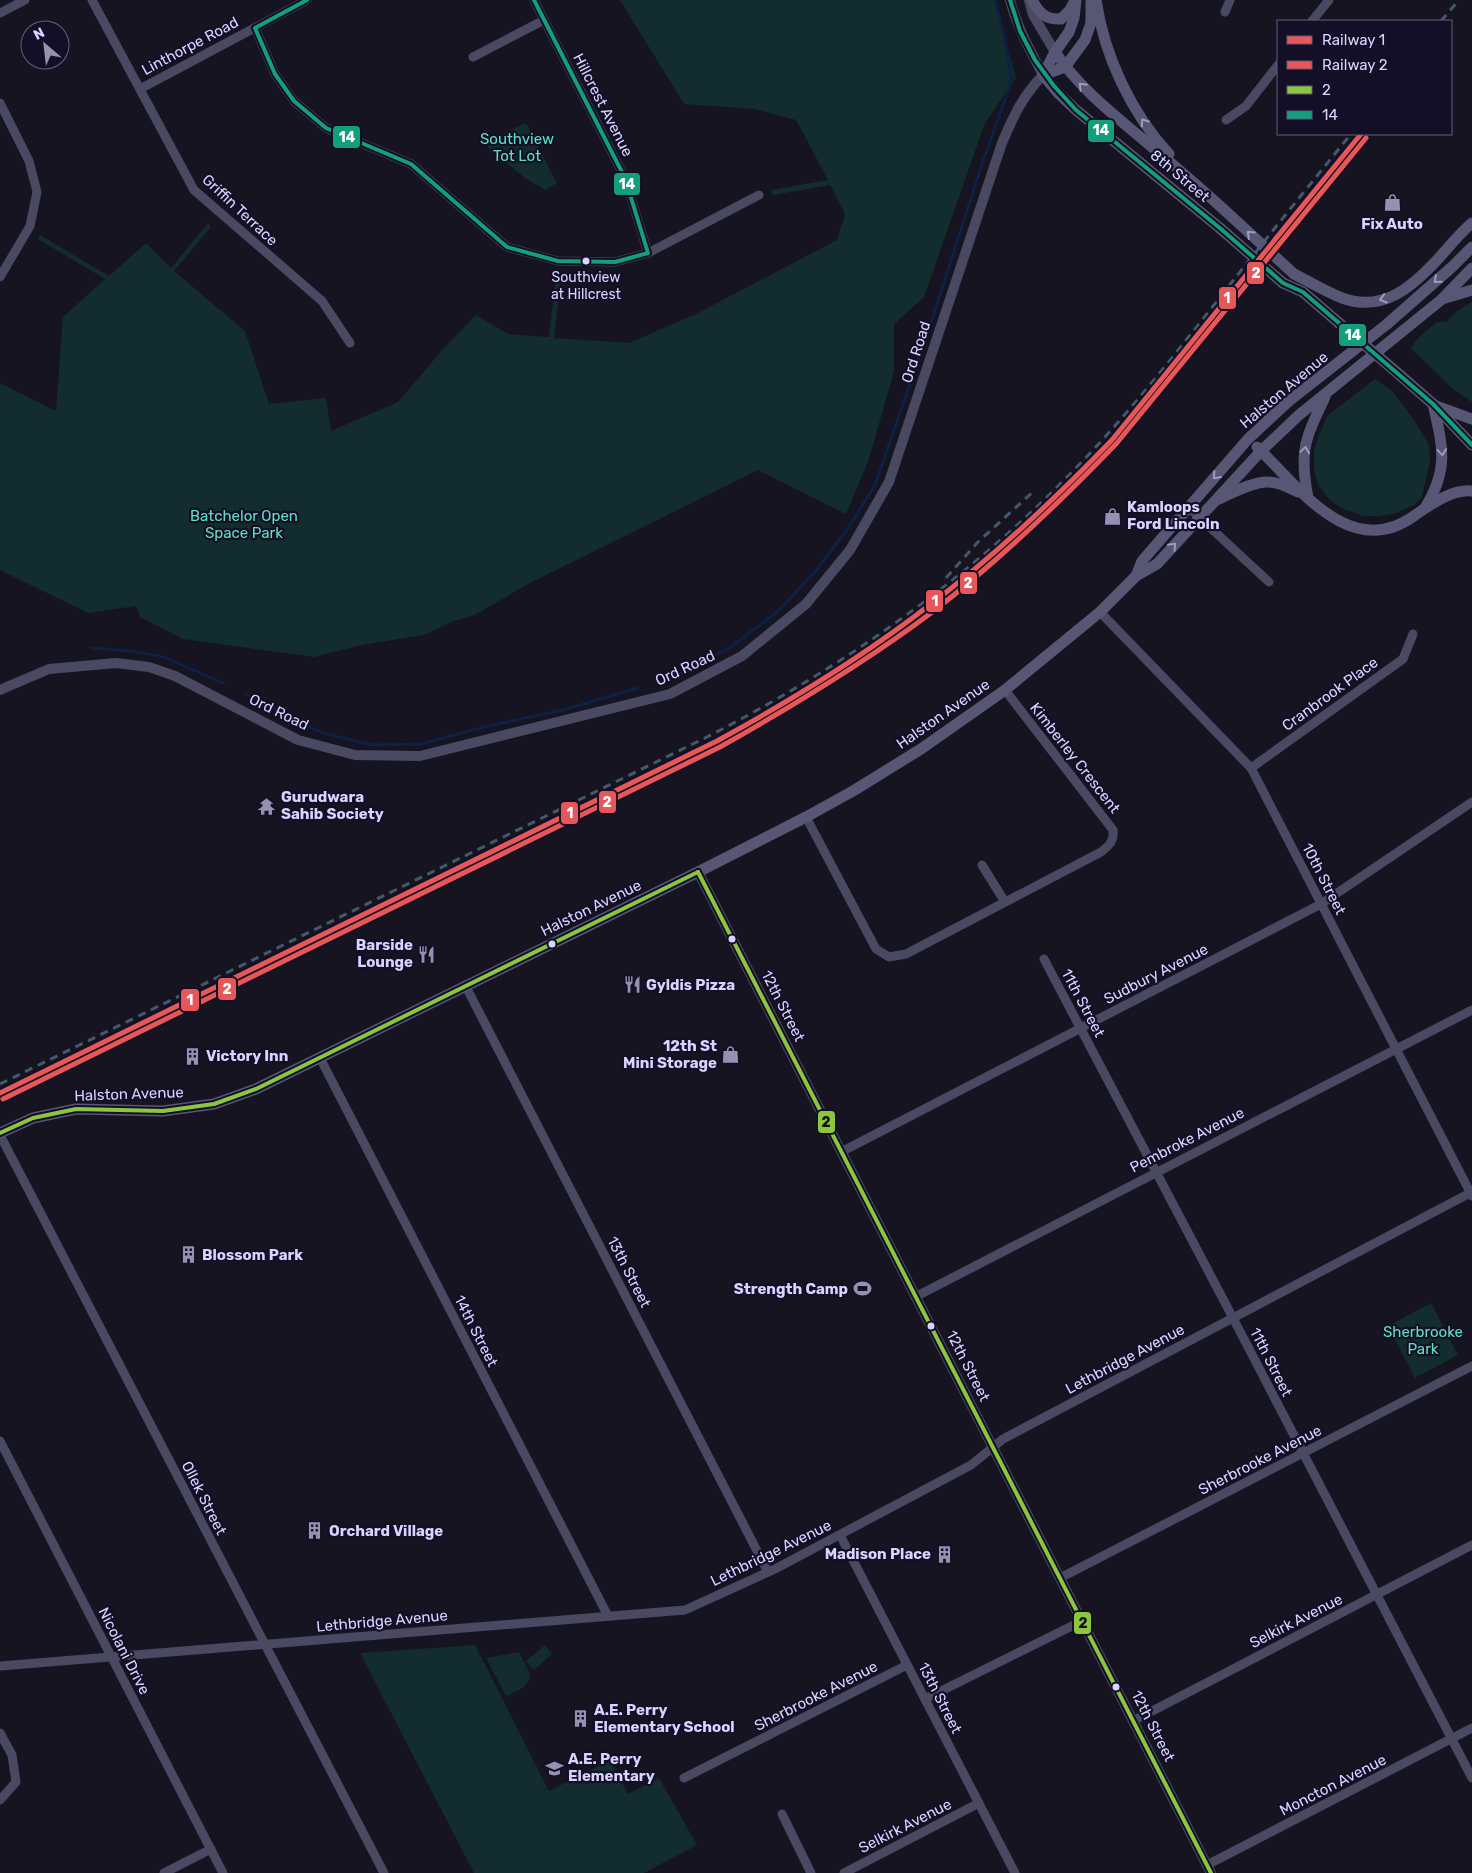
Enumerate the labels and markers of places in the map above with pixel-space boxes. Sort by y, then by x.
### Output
shop icon: Fix Auto [1382,193,1402,213]
place label: Fix Auto [1361,215,1423,233]
marker: Southview at Hillcrest [581,256,591,266]
place label: Southview at Hillcrest [551,269,622,303]
place label: Kamloops Ford Lincoln [1127,498,1220,533]
shop icon: Kamloops Ford Lincoln [1103,506,1123,526]
place label: Gurudwara Sahib Society [281,788,384,823]
temple icon: Gurudwara Sahib Society [257,796,277,816]
unlabelled marker [727,934,737,944]
place label: Barside Lounge [356,936,413,971]
unlabelled marker [547,939,557,949]
restaurant icon: Barside Lounge [417,944,437,964]
restaurant icon: Gyldis Pizza [622,975,642,995]
place label: Gyldis Pizza [646,976,735,994]
place label: 12th St Mini Storage [623,1037,717,1072]
shop icon: 12th St Mini Storage [721,1045,741,1065]
building icon: Victory Inn [182,1046,202,1066]
place label: Victory Inn [206,1047,288,1065]
building icon: Blossom Park [178,1245,198,1265]
place label: Blossom Park [202,1246,303,1264]
sports icon: Strength Camp [852,1279,872,1299]
place label: Strength Camp [734,1280,848,1298]
unlabelled marker [926,1321,936,1331]
building icon: Orchard Village [305,1521,325,1541]
place label: Orchard Village [329,1522,443,1540]
building icon: Madison Place [935,1544,955,1564]
place label: Madison Place [825,1545,931,1563]
unlabelled marker [1111,1682,1121,1692]
place label: A.E. Perry Elementary School [594,1701,735,1736]
building icon: A.E. Perry Elementary School [570,1709,590,1729]
place label: A.E. Perry Elementary [568,1750,655,1785]
school or university icon: A.E. Perry Elementary [544,1758,564,1778]

